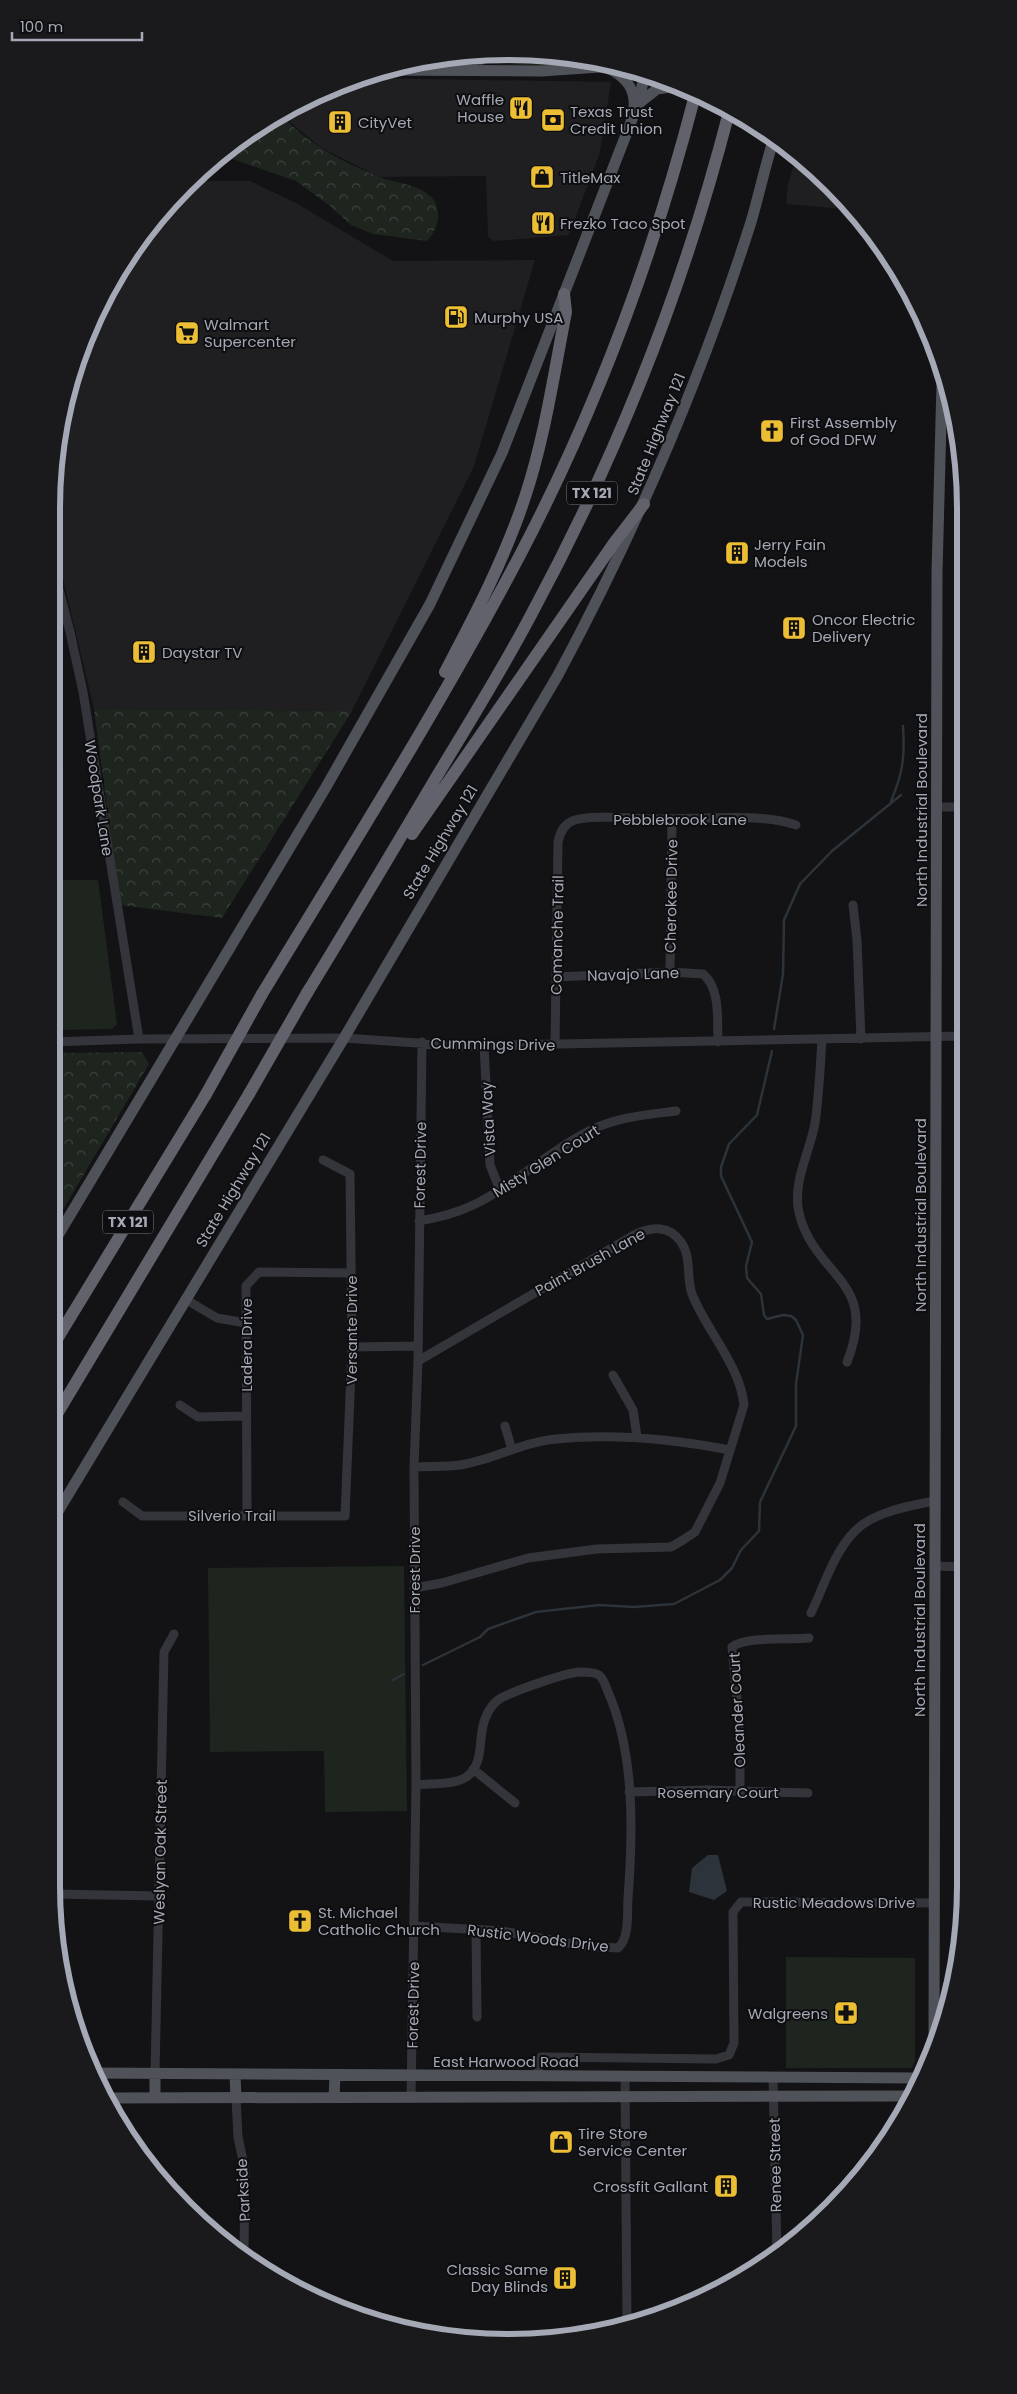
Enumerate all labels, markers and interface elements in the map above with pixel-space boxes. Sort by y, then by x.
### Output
scale bar [12,10,142,42]
text: 100 m [20,16,63,37]
place label: Waffle House [456,89,504,127]
restaurant icon: Waffle House [508,95,534,121]
place label: Texas Trust Credit Union [570,101,662,139]
bank icon: Texas Trust Credit Union [540,107,566,133]
building icon: CityVet [327,109,353,135]
place label: CityVet [358,112,412,133]
shop icon: TitleMax [529,164,555,190]
place label: TitleMax [560,167,621,188]
restaurant icon: Frezko Taco Spot [530,210,556,236]
place label: Frezko Taco Spot [560,213,686,234]
fuel station icon: Murphy USA [443,304,469,330]
place label: Murphy USA [474,307,563,328]
place label: Walmart Supercenter [204,314,296,352]
supermarket icon: Walmart Supercenter [174,320,200,346]
street label: State Highway 121 [622,370,690,498]
place label: First Assembly of God DFW [790,412,897,450]
church icon: First Assembly of God DFW [759,418,785,444]
road number: TX 121 [567,482,617,504]
place label: Jerry Fain Models [754,534,826,572]
building icon: Jerry Fain Models [724,540,750,566]
place label: Oncor Electric Delivery [812,609,915,647]
building icon: Oncor Electric Delivery [781,615,807,641]
building icon: Daystar TV [131,639,157,665]
place label: Daystar TV [162,642,242,663]
street label: North Industrial Boulevard [911,713,932,907]
street label: Woodpark Lane [79,739,119,857]
street label: State Highway 121 [397,781,483,903]
street label: Pebblebrook Lane [613,809,747,830]
street label: Cherokee Drive [660,839,682,953]
street label: Comanche Trail [545,875,569,995]
street label: Navajo Lane [587,962,679,986]
street label: Cummings Drive [430,1032,556,1056]
street label: Vista Way [476,1081,500,1157]
street label: North Industrial Boulevard [910,1118,931,1312]
street label: Misty Glen Court [489,1120,603,1202]
street label: Forest Drive [409,1121,431,1209]
street label: State Highway 121 [190,1129,276,1251]
road number: TX 121 [103,1210,153,1234]
street label: Paint Brush Lane [531,1223,649,1301]
street label: Versante Drive [341,1276,362,1384]
street label: Ladera Drive [236,1298,257,1392]
street label: Silverio Trail [188,1505,276,1526]
street label: North Industrial Boulevard [909,1523,930,1717]
street label: Forest Drive [404,1527,425,1613]
street label: Oleander Court [723,1652,751,1768]
street label: Weslyan Oak Street [148,1779,172,1925]
street label: Rosemary Court [657,1782,779,1803]
street label: Rustic Meadows Drive [753,1892,915,1913]
place label: St. Michael Catholic Church [318,1902,440,1940]
church icon: St. Michael Catholic Church [287,1908,313,1934]
street label: Rustic Woods Drive [466,1919,610,1957]
street label: Forest Drive [402,1961,424,2049]
pharmacy icon: Walgreens [833,2000,859,2026]
place label: Walgreens [748,2003,828,2024]
street label: East Harwood Road [433,2051,579,2072]
street label: Renee Street [764,2118,786,2212]
place label: Tire Store Service Center [578,2123,687,2161]
shop icon: Tire Store Service Center [548,2129,574,2155]
street label: Parkside [231,2158,255,2222]
building icon: Crossfit Gallant [713,2173,739,2199]
place label: Crossfit Gallant [593,2176,708,2197]
place label: Classic Same Day Blinds [446,2259,548,2297]
building icon: Classic Same Day Blinds [552,2265,578,2291]

